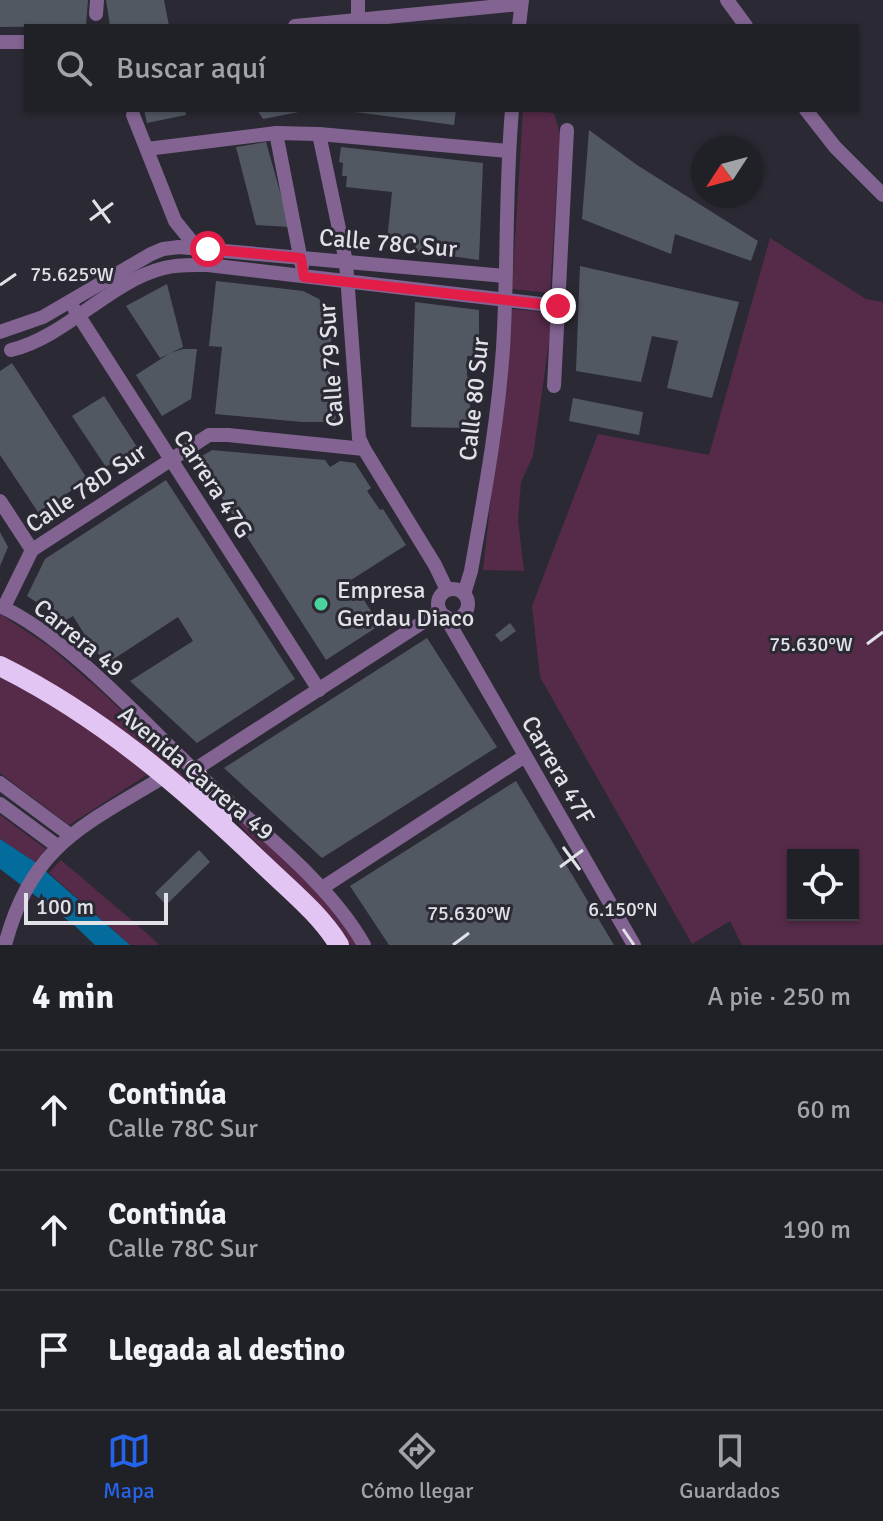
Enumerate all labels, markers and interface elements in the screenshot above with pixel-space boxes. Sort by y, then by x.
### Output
search box [24,24,859,112]
icon: search [52,46,96,90]
text: Buscar aquí [116,50,266,87]
north arrow [691,136,763,208]
street label: Calle 78C Sur [318,222,458,264]
route start [190,231,226,267]
text: 75.625°W [30,262,114,287]
route end [540,288,576,324]
street label: Calle 79 Sur [312,302,350,428]
street label: Calle 80 Sur [453,336,495,462]
street label: Carrera 47G [167,424,259,544]
street label: Calle 78D Sur [20,436,152,539]
place label: Empresa Gerdau Diaco [337,575,474,633]
street label: Carrera 49 [28,592,130,684]
marker: Empresa Gerdau Diaco [312,595,330,613]
text: 75.630°W [769,632,853,657]
street label: Avenida Carrera 49 [112,699,280,847]
street label: Carrera 47F [515,710,601,830]
map controls [787,849,859,921]
button: locate [787,849,859,921]
scale bar [24,889,168,925]
text: 100 m [36,893,94,920]
text: 6.150°N [588,897,658,922]
text: 75.630°W [427,901,511,926]
text: 4 min [32,976,114,1018]
text: A pie · 250 m [708,981,851,1013]
text: Continúa [108,1076,227,1113]
icon: ahead [32,1088,76,1132]
text: 60 m [796,1094,851,1126]
text: Calle 78C Sur [108,1113,258,1145]
text: Continúa [108,1196,227,1233]
icon: ahead [32,1208,76,1252]
text: 190 m [782,1214,851,1246]
text: Calle 78C Sur [108,1233,258,1265]
icon: arrive [32,1328,76,1372]
text: Llegada al destino [108,1332,345,1369]
tab: Mapa [103,1429,155,1504]
tab: Cómo llegar [361,1429,473,1504]
tab: Guardados [679,1429,780,1504]

